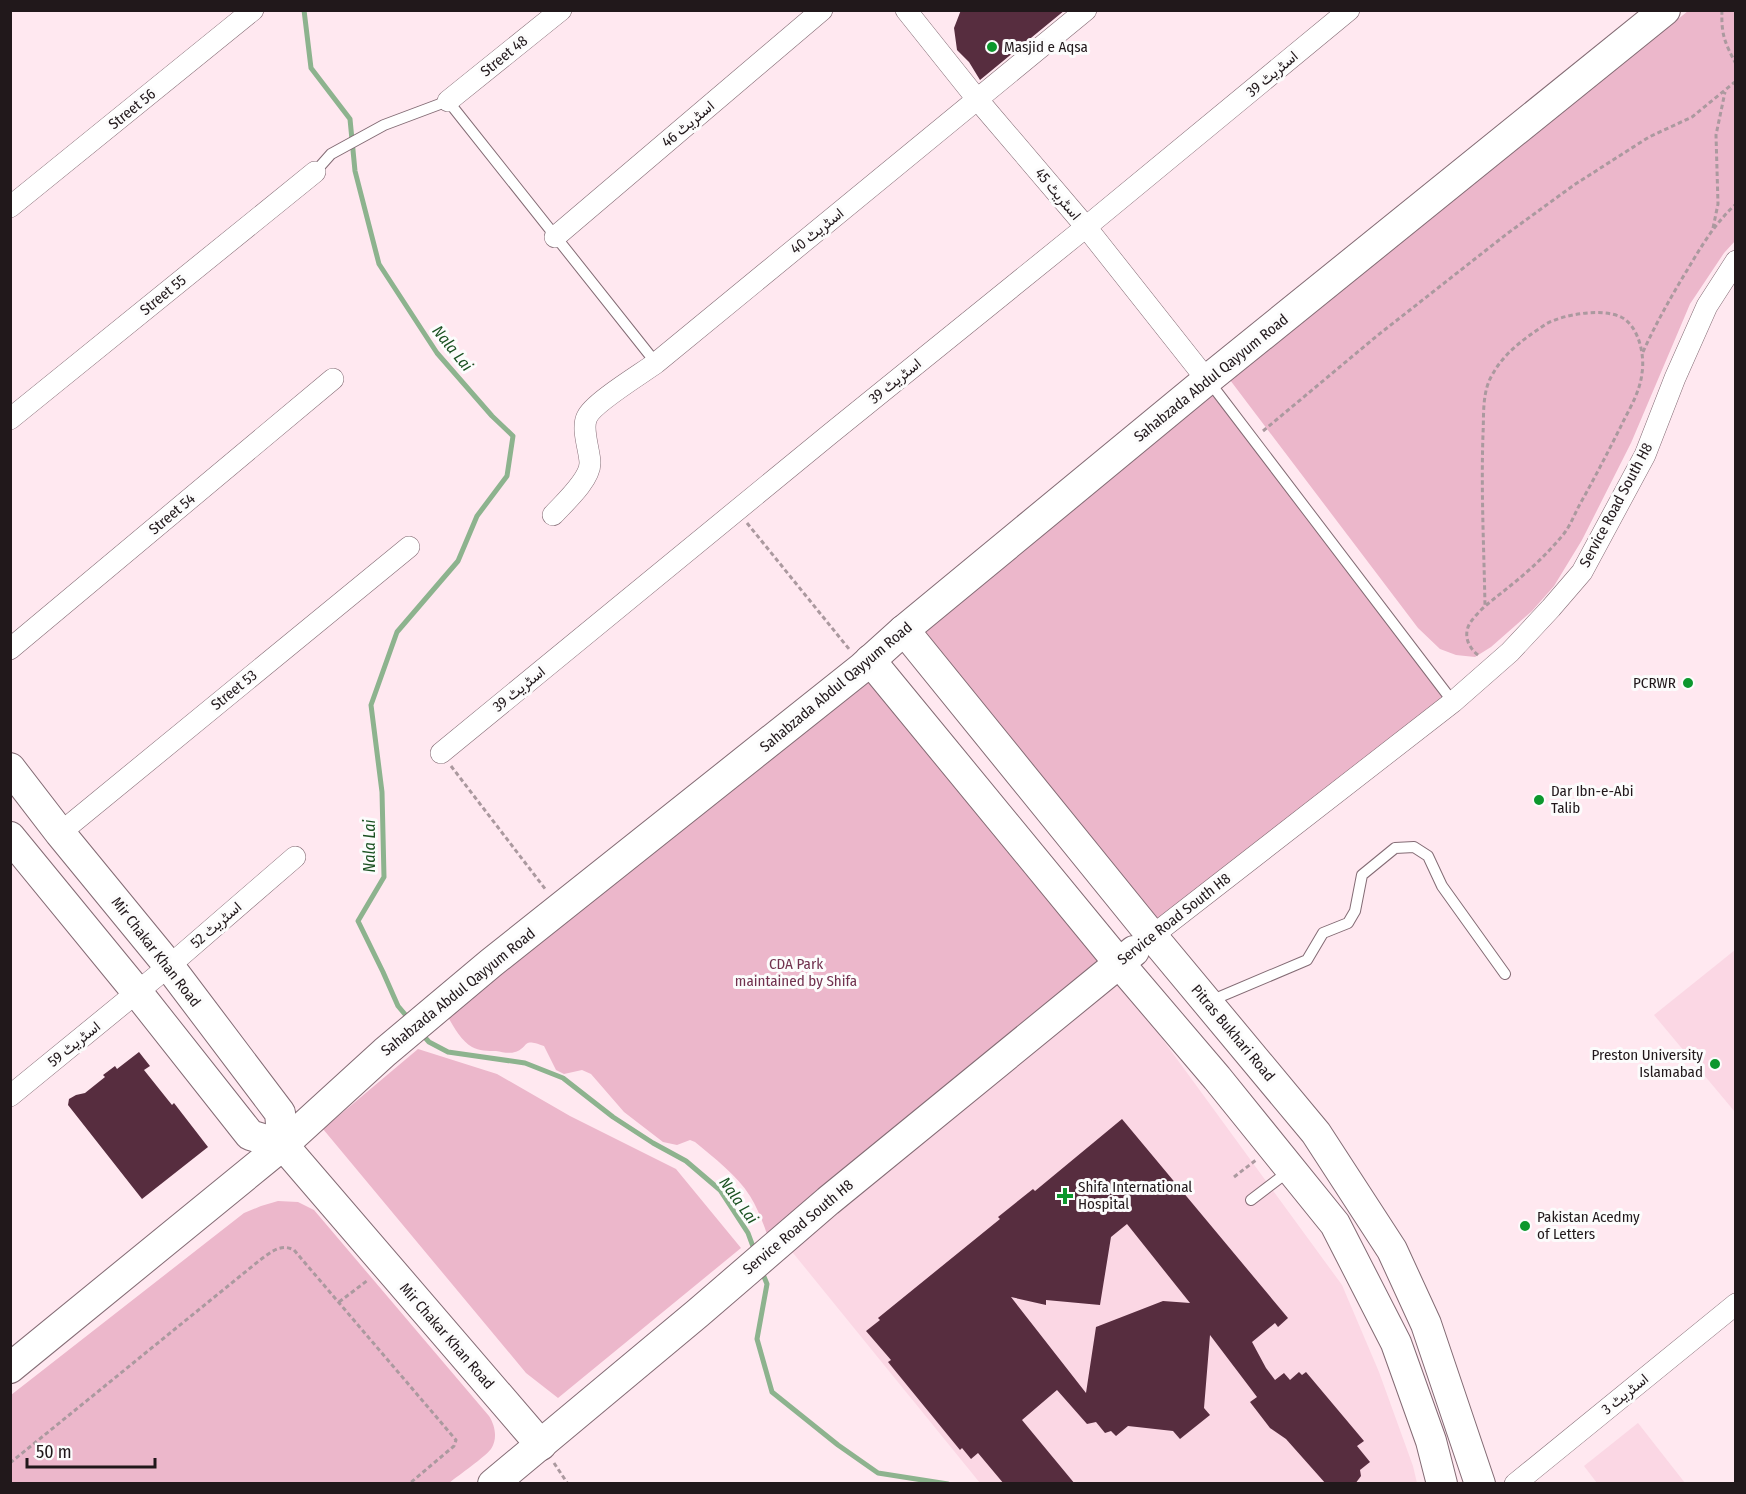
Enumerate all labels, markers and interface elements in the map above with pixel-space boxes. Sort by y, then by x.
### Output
street label: Street 48 [477,32,531,80]
place label: Masjid e Aqsa [1004,38,1088,56]
marker: Masjid e Aqsa [985,40,999,54]
street label: اسٹریٹ 39 [1242,47,1302,101]
street label: Street 56 [105,85,159,133]
street label: اسٹریٹ 46 [658,97,718,151]
street label: اسٹریٹ 45 [1031,164,1085,224]
street label: اسٹریٹ 40 [787,204,847,258]
street label: Street 55 [136,271,190,319]
street label: Sahabzada Abdul Qayyum Road [1130,310,1292,446]
water label: Nala Lai [429,322,477,375]
street label: اسٹریٹ 39 [865,354,925,408]
street label: Service Road South H8 [1576,440,1656,570]
street label: Street 54 [145,490,199,538]
street label: Sahabzada Abdul Qayyum Road [756,618,916,756]
street label: اسٹریٹ 39 [489,662,549,716]
street label: Street 53 [207,666,261,714]
place label: PCRWR [1633,674,1676,692]
marker: PCRWR [1681,676,1695,690]
place label: Dar Ibn-e-Abi Talib [1551,782,1633,817]
marker: Dar Ibn-e-Abi Talib [1532,793,1546,807]
water label: Nala Lai [360,819,379,873]
street label: Service Road South H8 [1114,869,1234,969]
street label: Mir Chakar Khan Road [107,893,205,1011]
street label: اسٹریٹ 52 [187,898,245,952]
street label: Sahabzada Abdul Qayyum Road [377,924,539,1060]
park label: CDA Park maintained by Shifa [735,955,857,990]
street label: Pitras Bukhari Road [1187,981,1279,1085]
street label: اسٹریٹ 59 [44,1017,104,1071]
place label: Preston University Islamabad [1592,1046,1703,1081]
marker: Preston University Islamabad [1708,1057,1722,1071]
water label: Nala Lai [715,1173,762,1227]
street label: Service Road South H8 [739,1176,857,1278]
place label: Shifa International Hospital [1078,1178,1192,1213]
marker: Shifa International Hospital [1056,1187,1074,1205]
place label: Pakistan Acedmy of Letters [1537,1208,1640,1243]
marker: Pakistan Acedmy of Letters [1518,1219,1532,1233]
street label: Mir Chakar Khan Road [396,1279,498,1393]
street label: اسٹریٹ 3 [1598,1370,1652,1418]
scale bar [27,1431,154,1469]
text: 50 m [36,1441,72,1463]

